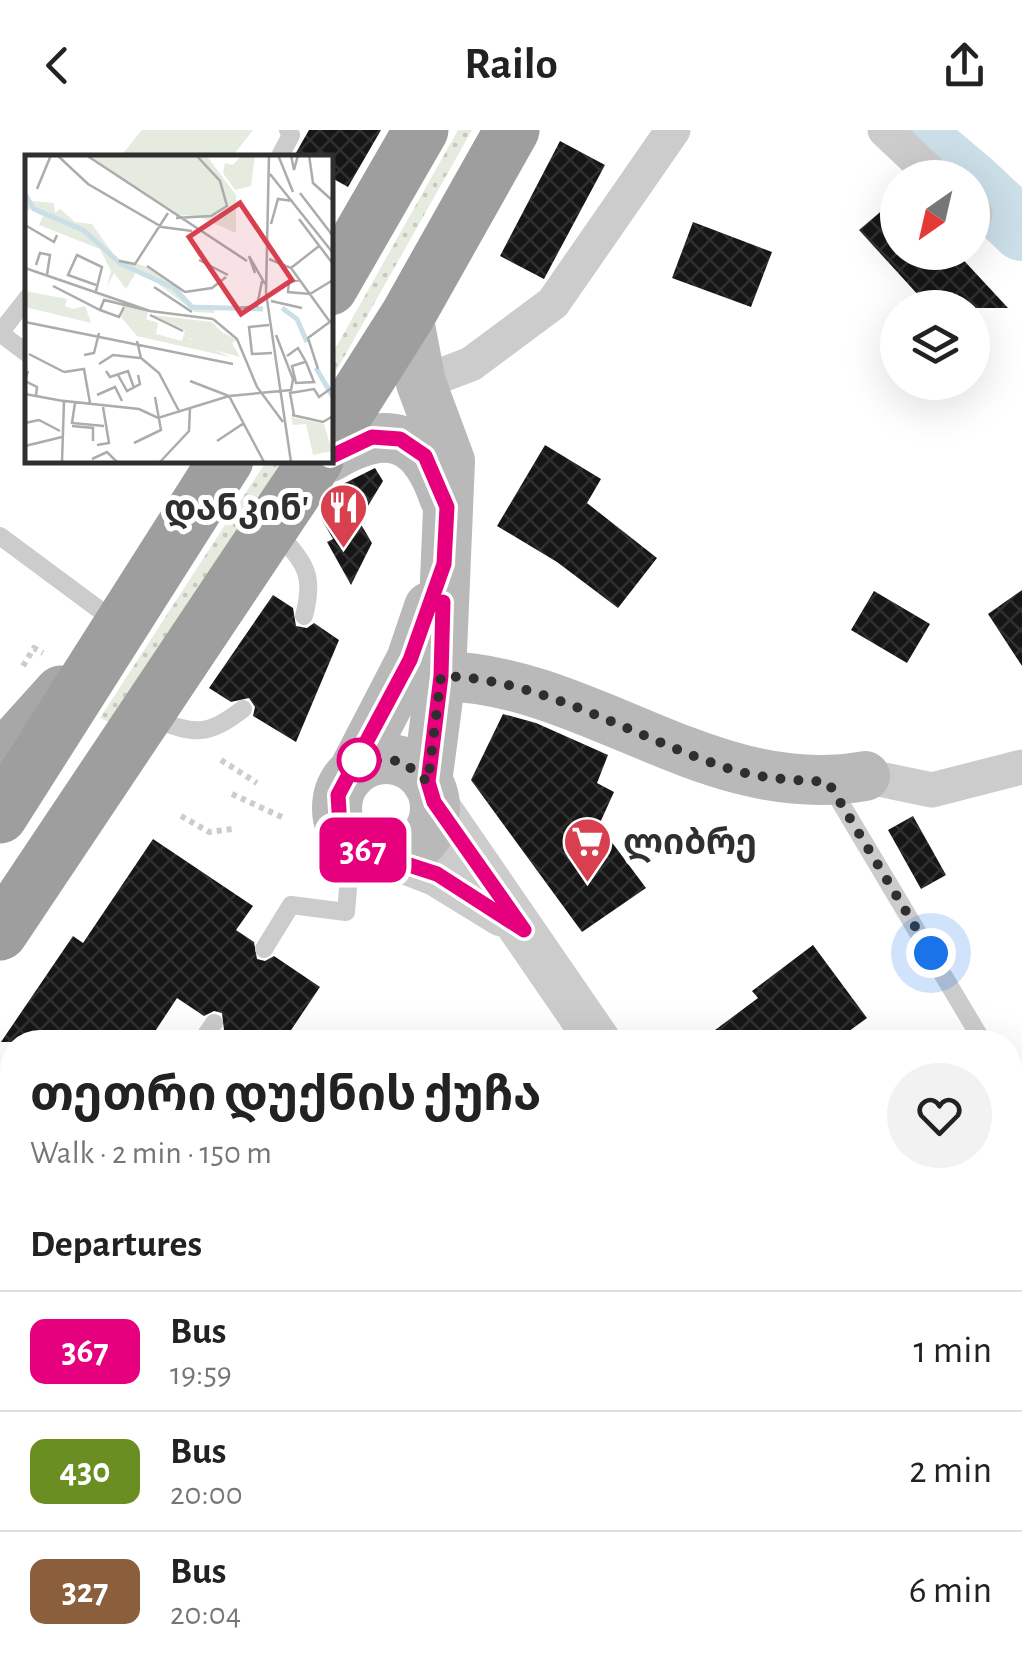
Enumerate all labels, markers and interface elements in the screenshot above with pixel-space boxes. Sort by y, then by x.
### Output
icon: back [30,38,85,93]
icon: share [937,38,992,93]
text: Railo [464,42,558,87]
inset map [25,155,332,462]
north arrow [880,160,990,270]
map controls [880,160,990,400]
button: layers [880,290,990,400]
restaurant icon: დანკინ' [318,482,370,550]
place label: დანკინ' [164,492,309,530]
unlabelled marker [338,739,380,781]
supermarket icon: ლიბრე [562,816,614,884]
line badge: 367 [306,818,420,882]
place label: ლიბრე [623,825,757,863]
text: 367 [339,833,387,868]
your location [906,928,956,978]
button: heart [887,1063,992,1168]
text: თეთრი დუქნის ქუჩა [30,1072,541,1120]
text: Walk · 2 min · 150 m [30,1137,272,1169]
text: Departures [30,1226,202,1264]
text: Bus [170,1313,226,1351]
text: 1 min [913,1332,992,1370]
text: 367 [61,1334,109,1369]
text: 19:59 [170,1358,232,1390]
text: Bus [170,1433,226,1471]
text: 2 min [909,1452,992,1490]
text: 430 [60,1454,110,1489]
text: 20:00 [170,1478,243,1510]
text: Bus [170,1553,226,1591]
text: 6 min [909,1572,992,1610]
text: 327 [62,1574,108,1609]
text: 20:04 [170,1598,241,1630]

